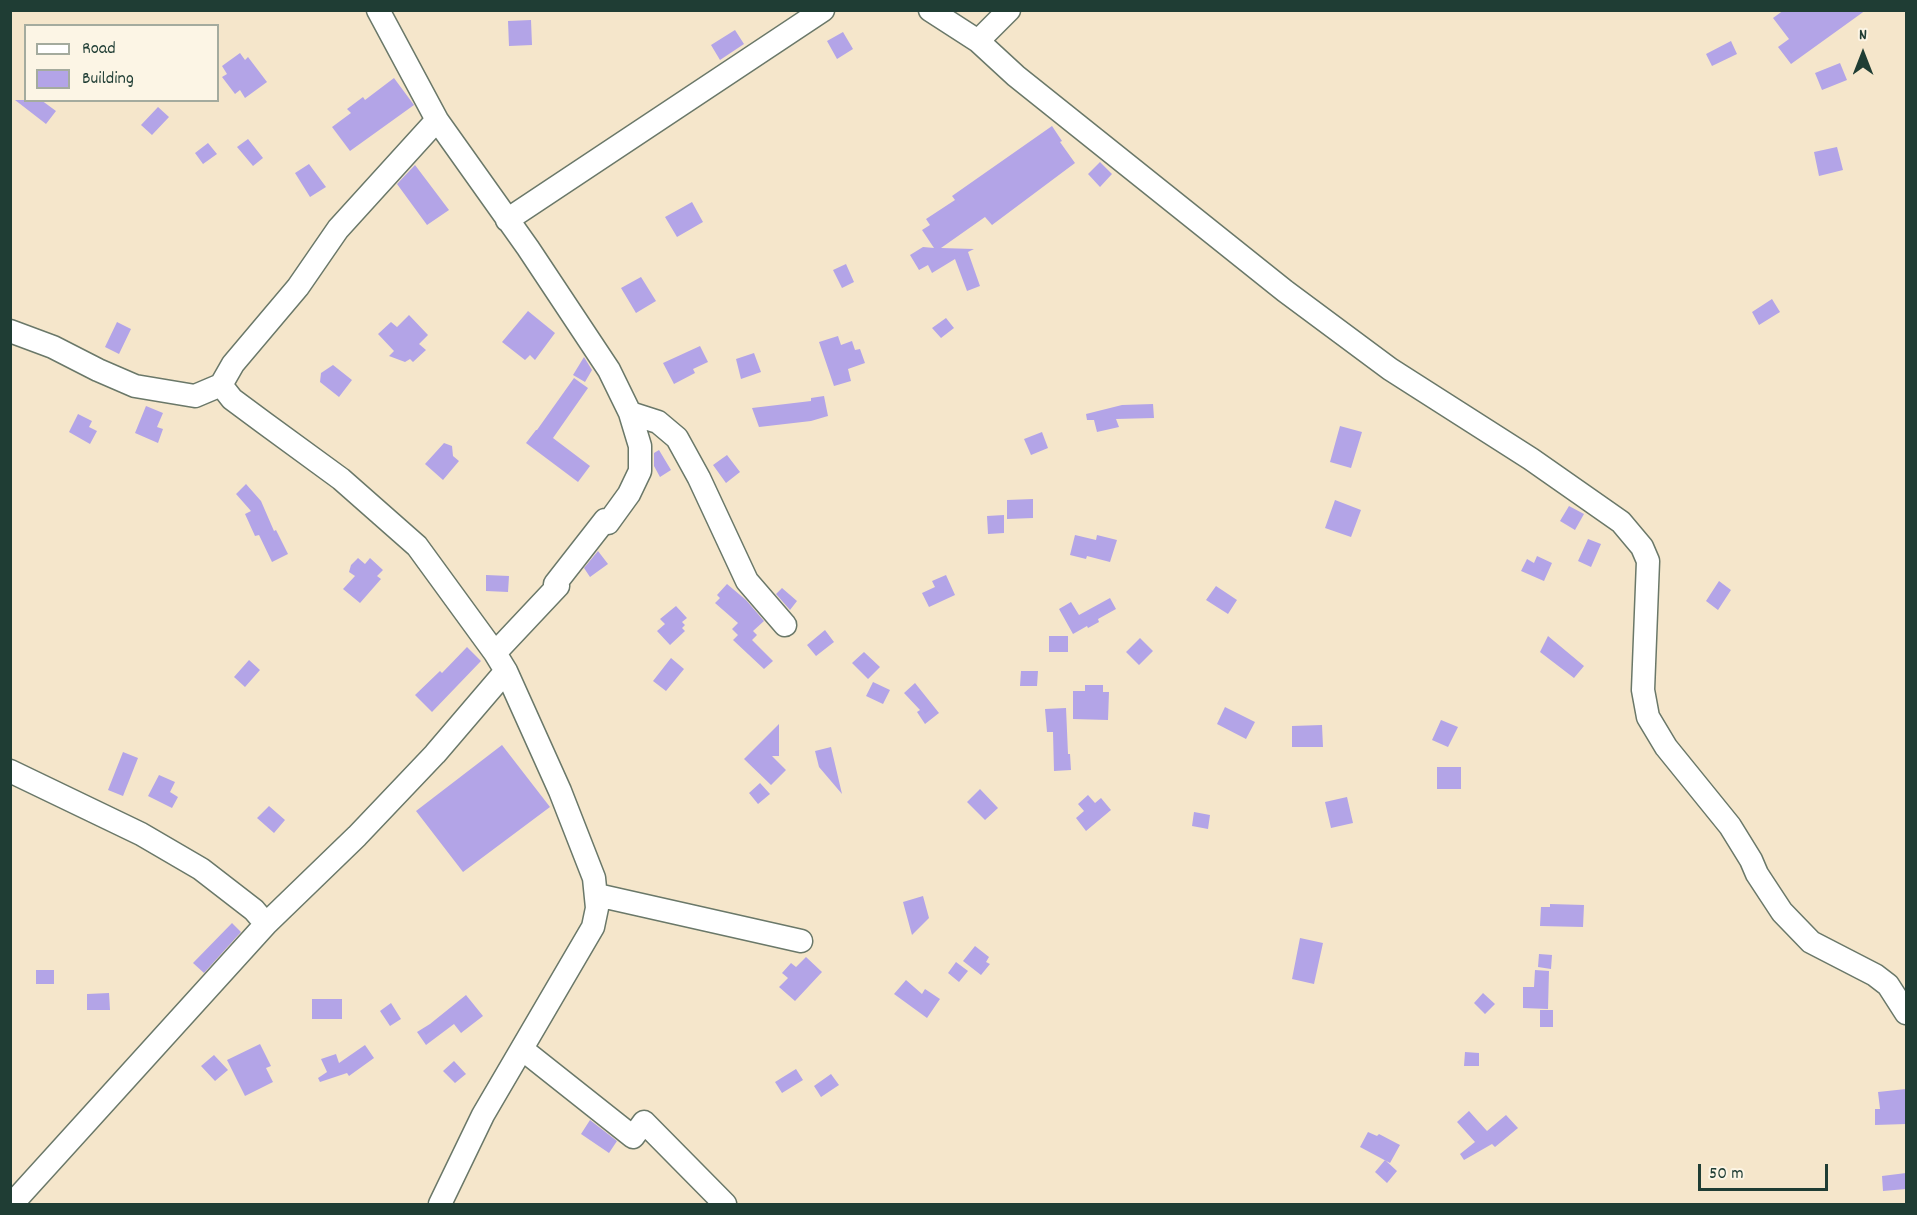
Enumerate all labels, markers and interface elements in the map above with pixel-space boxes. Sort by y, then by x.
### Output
legend [24,24,219,102]
north arrow [1833,24,1893,84]
text: N [1859,24,1867,47]
text: Road [82,37,116,62]
text: Building [82,67,134,92]
scale bar [1701,1152,1832,1190]
text: 50 m [1709,1162,1744,1187]

